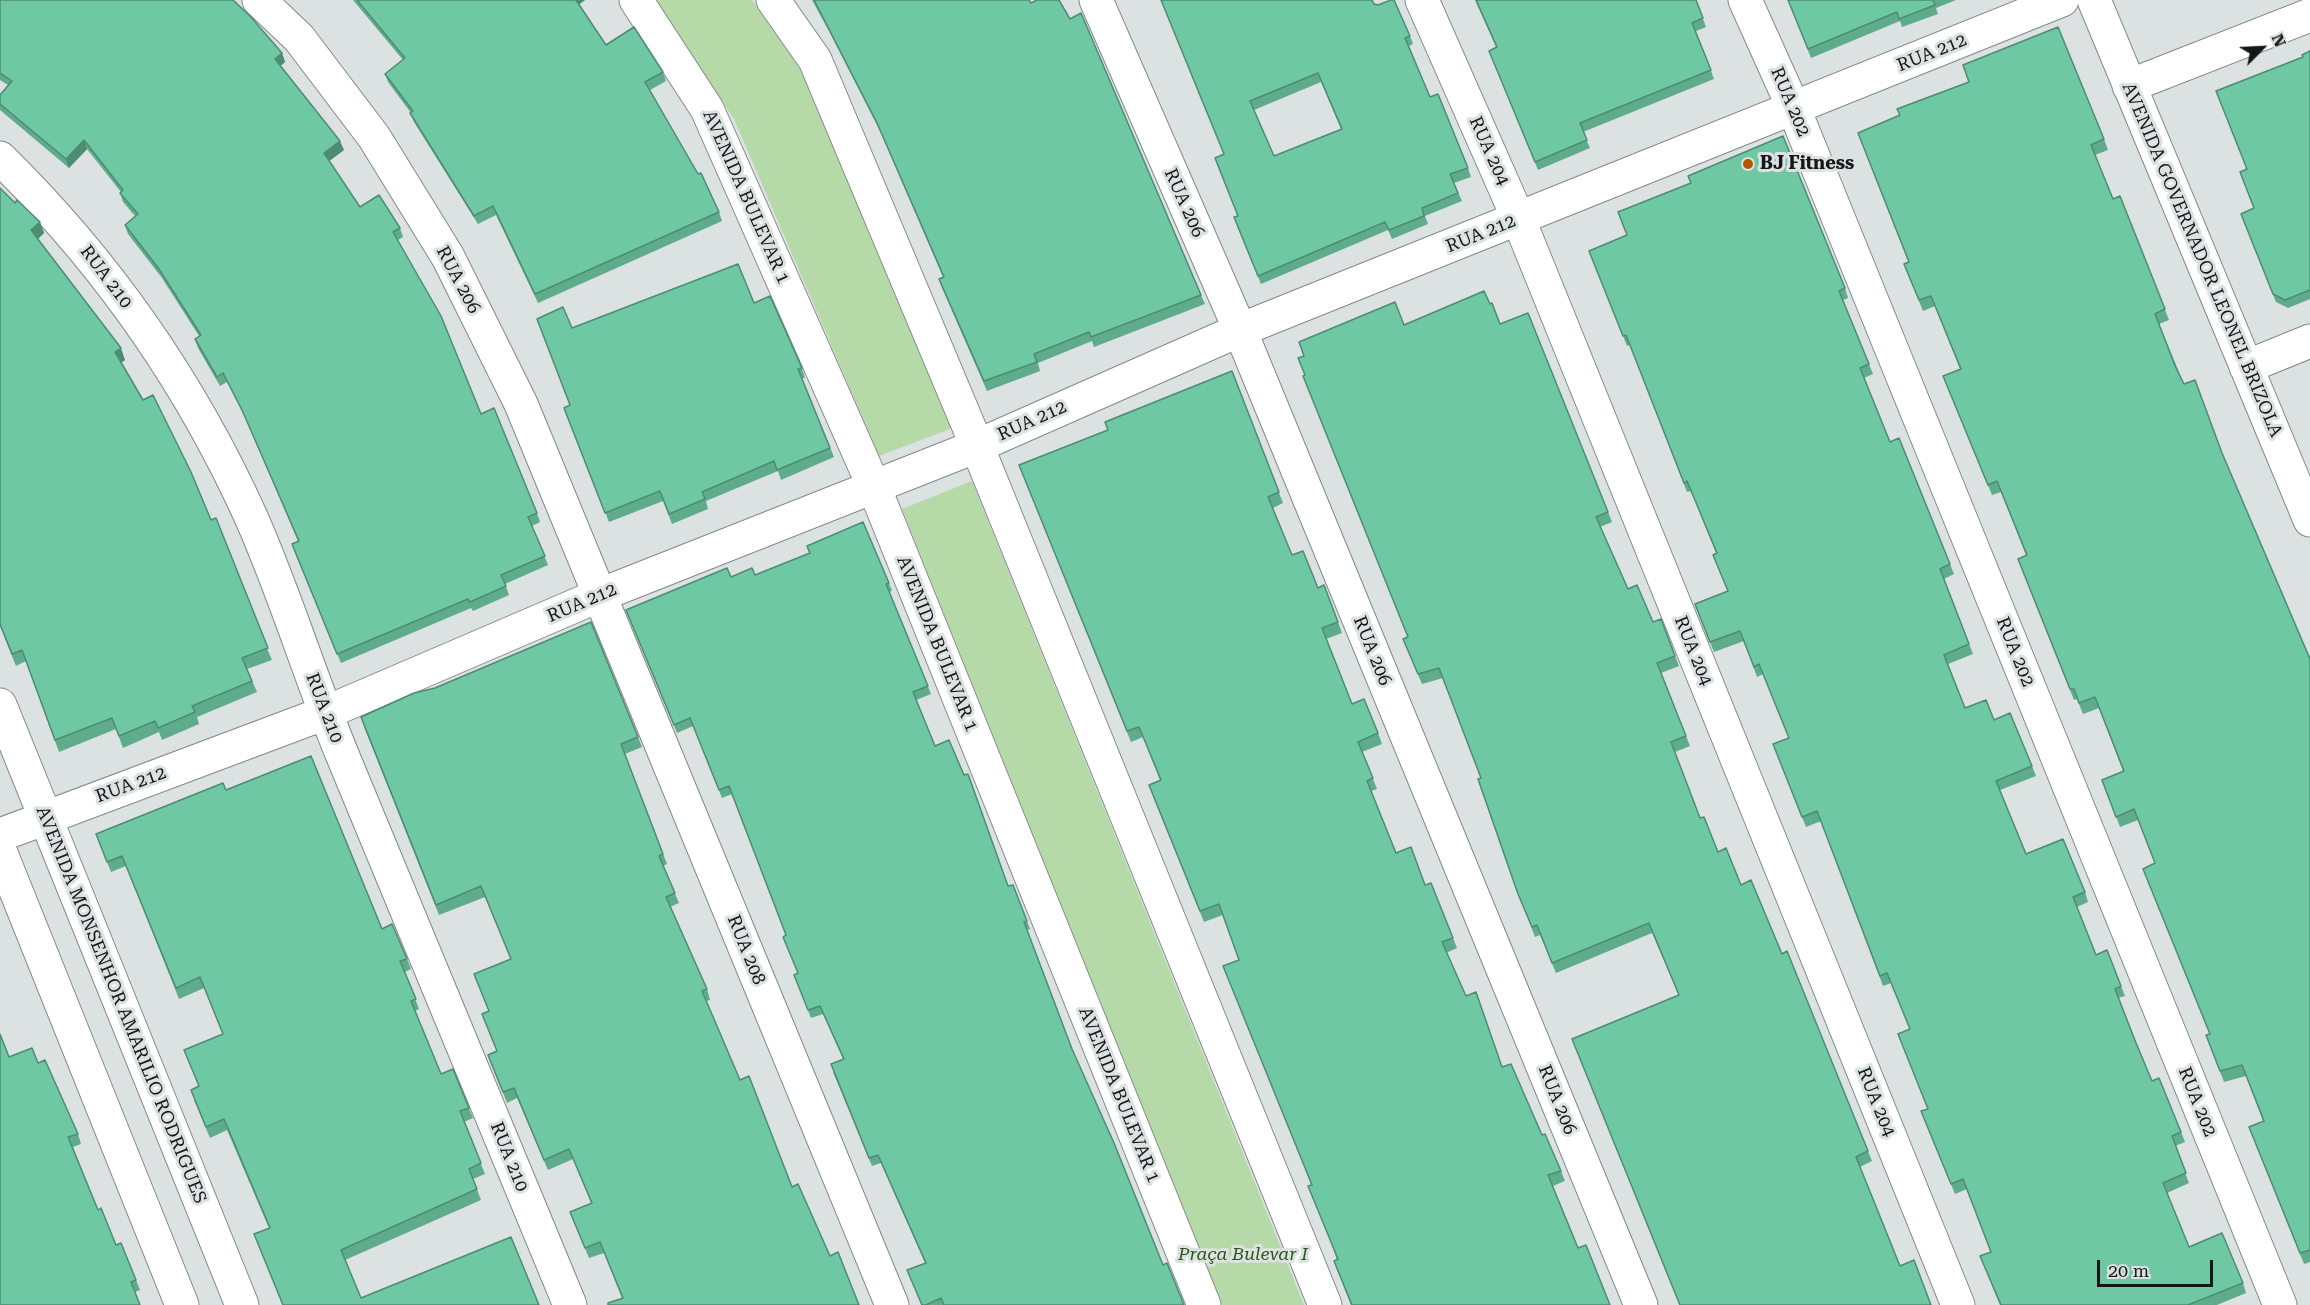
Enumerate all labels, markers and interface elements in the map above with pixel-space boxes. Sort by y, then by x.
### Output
north arrow [2232,18,2292,78]
street label: RUA 212 [1894,29,1970,77]
text: N [2268,31,2290,50]
street label: RUA 202 [1766,64,1814,140]
street label: AVENIDA GOVERNADOR LEONEL BRIZOLA [2117,79,2287,441]
street label: AVENIDA BULEVAR 1 [698,107,794,287]
street label: RUA 204 [1464,113,1514,189]
place label: BJ Fitness [1760,153,1854,175]
marker: BJ Fitness [1741,157,1755,171]
street label: RUA 206 [1159,165,1209,241]
street label: RUA 212 [1443,210,1519,258]
street label: RUA 210 [75,241,137,313]
street label: RUA 206 [431,243,485,317]
street label: RUA 212 [994,396,1070,446]
street label: AVENIDA BULEVAR 1 [892,553,982,735]
street label: RUA 212 [544,579,620,627]
street label: RUA 206 [1348,613,1396,689]
street label: RUA 204 [1669,613,1717,689]
street label: RUA 202 [1991,614,2039,690]
street label: RUA 210 [301,670,347,746]
street label: RUA 212 [93,762,169,808]
street label: AVENIDA MONSENHOR AMARILIO RODRIGUES [31,803,211,1207]
street label: RUA 208 [722,912,770,988]
street label: AVENIDA BULEVAR 1 [1074,1004,1164,1186]
street label: RUA 206 [1533,1062,1581,1138]
street label: RUA 204 [1852,1064,1900,1140]
street label: RUA 202 [2173,1064,2221,1140]
street label: RUA 210 [485,1119,533,1195]
park label: Praça Bulevar I [1178,1244,1308,1266]
scale bar [2100,1248,2216,1286]
text: 20 m [2108,1260,2149,1281]

